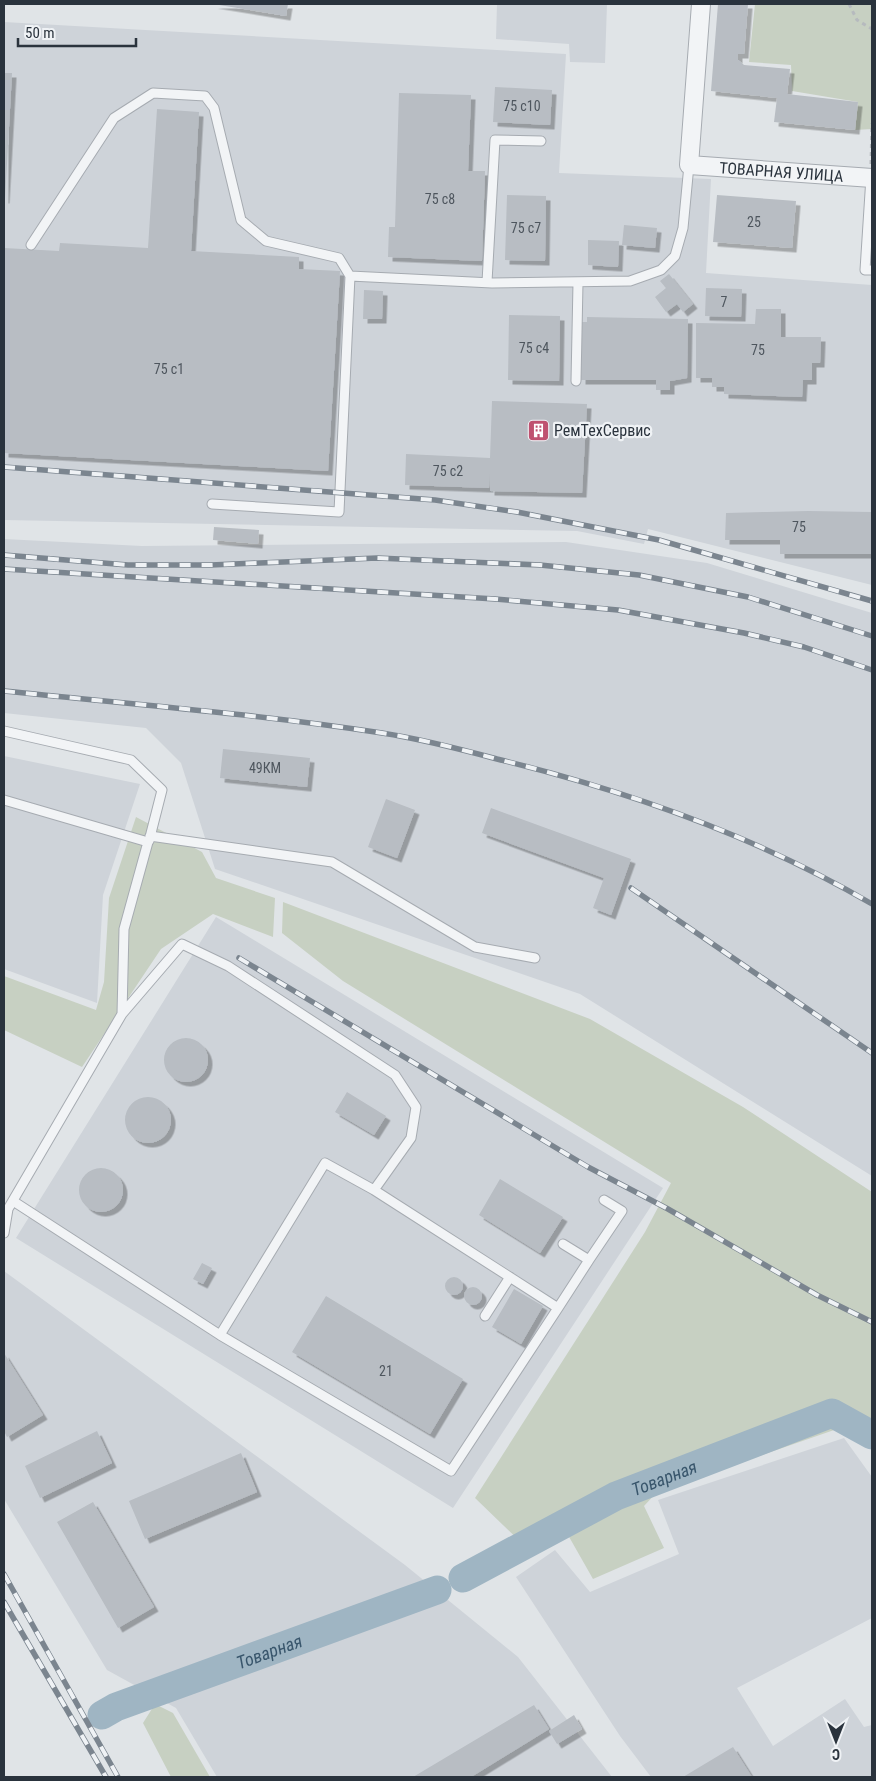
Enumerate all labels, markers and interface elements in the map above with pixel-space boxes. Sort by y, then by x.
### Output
scale bar [18,15,135,47]
text: 50 m [25,24,55,42]
house number: 75 с10 [503,98,541,114]
street label: ТОВАРНАЯ УЛИЦА [719,158,844,185]
house number: 75 с8 [425,191,455,207]
house number: 25 [747,214,761,230]
house number: 75 с7 [511,220,541,236]
house number: 7 [721,294,728,310]
house number: 75 с4 [519,340,549,356]
house number: 75 [751,342,765,358]
house number: 75 с1 [154,361,184,377]
building icon: РемТехСервис [526,418,550,442]
place label: РемТехСервис [554,421,651,440]
house number: 75 с2 [433,463,463,479]
house number: 75 [792,519,806,535]
house number: 49КМ [249,760,281,776]
house number: 21 [379,1363,393,1379]
water label: Товарная [628,1455,700,1500]
water label: Товарная [233,1630,305,1673]
north arrow [811,1716,861,1766]
text: С [832,1746,840,1762]

